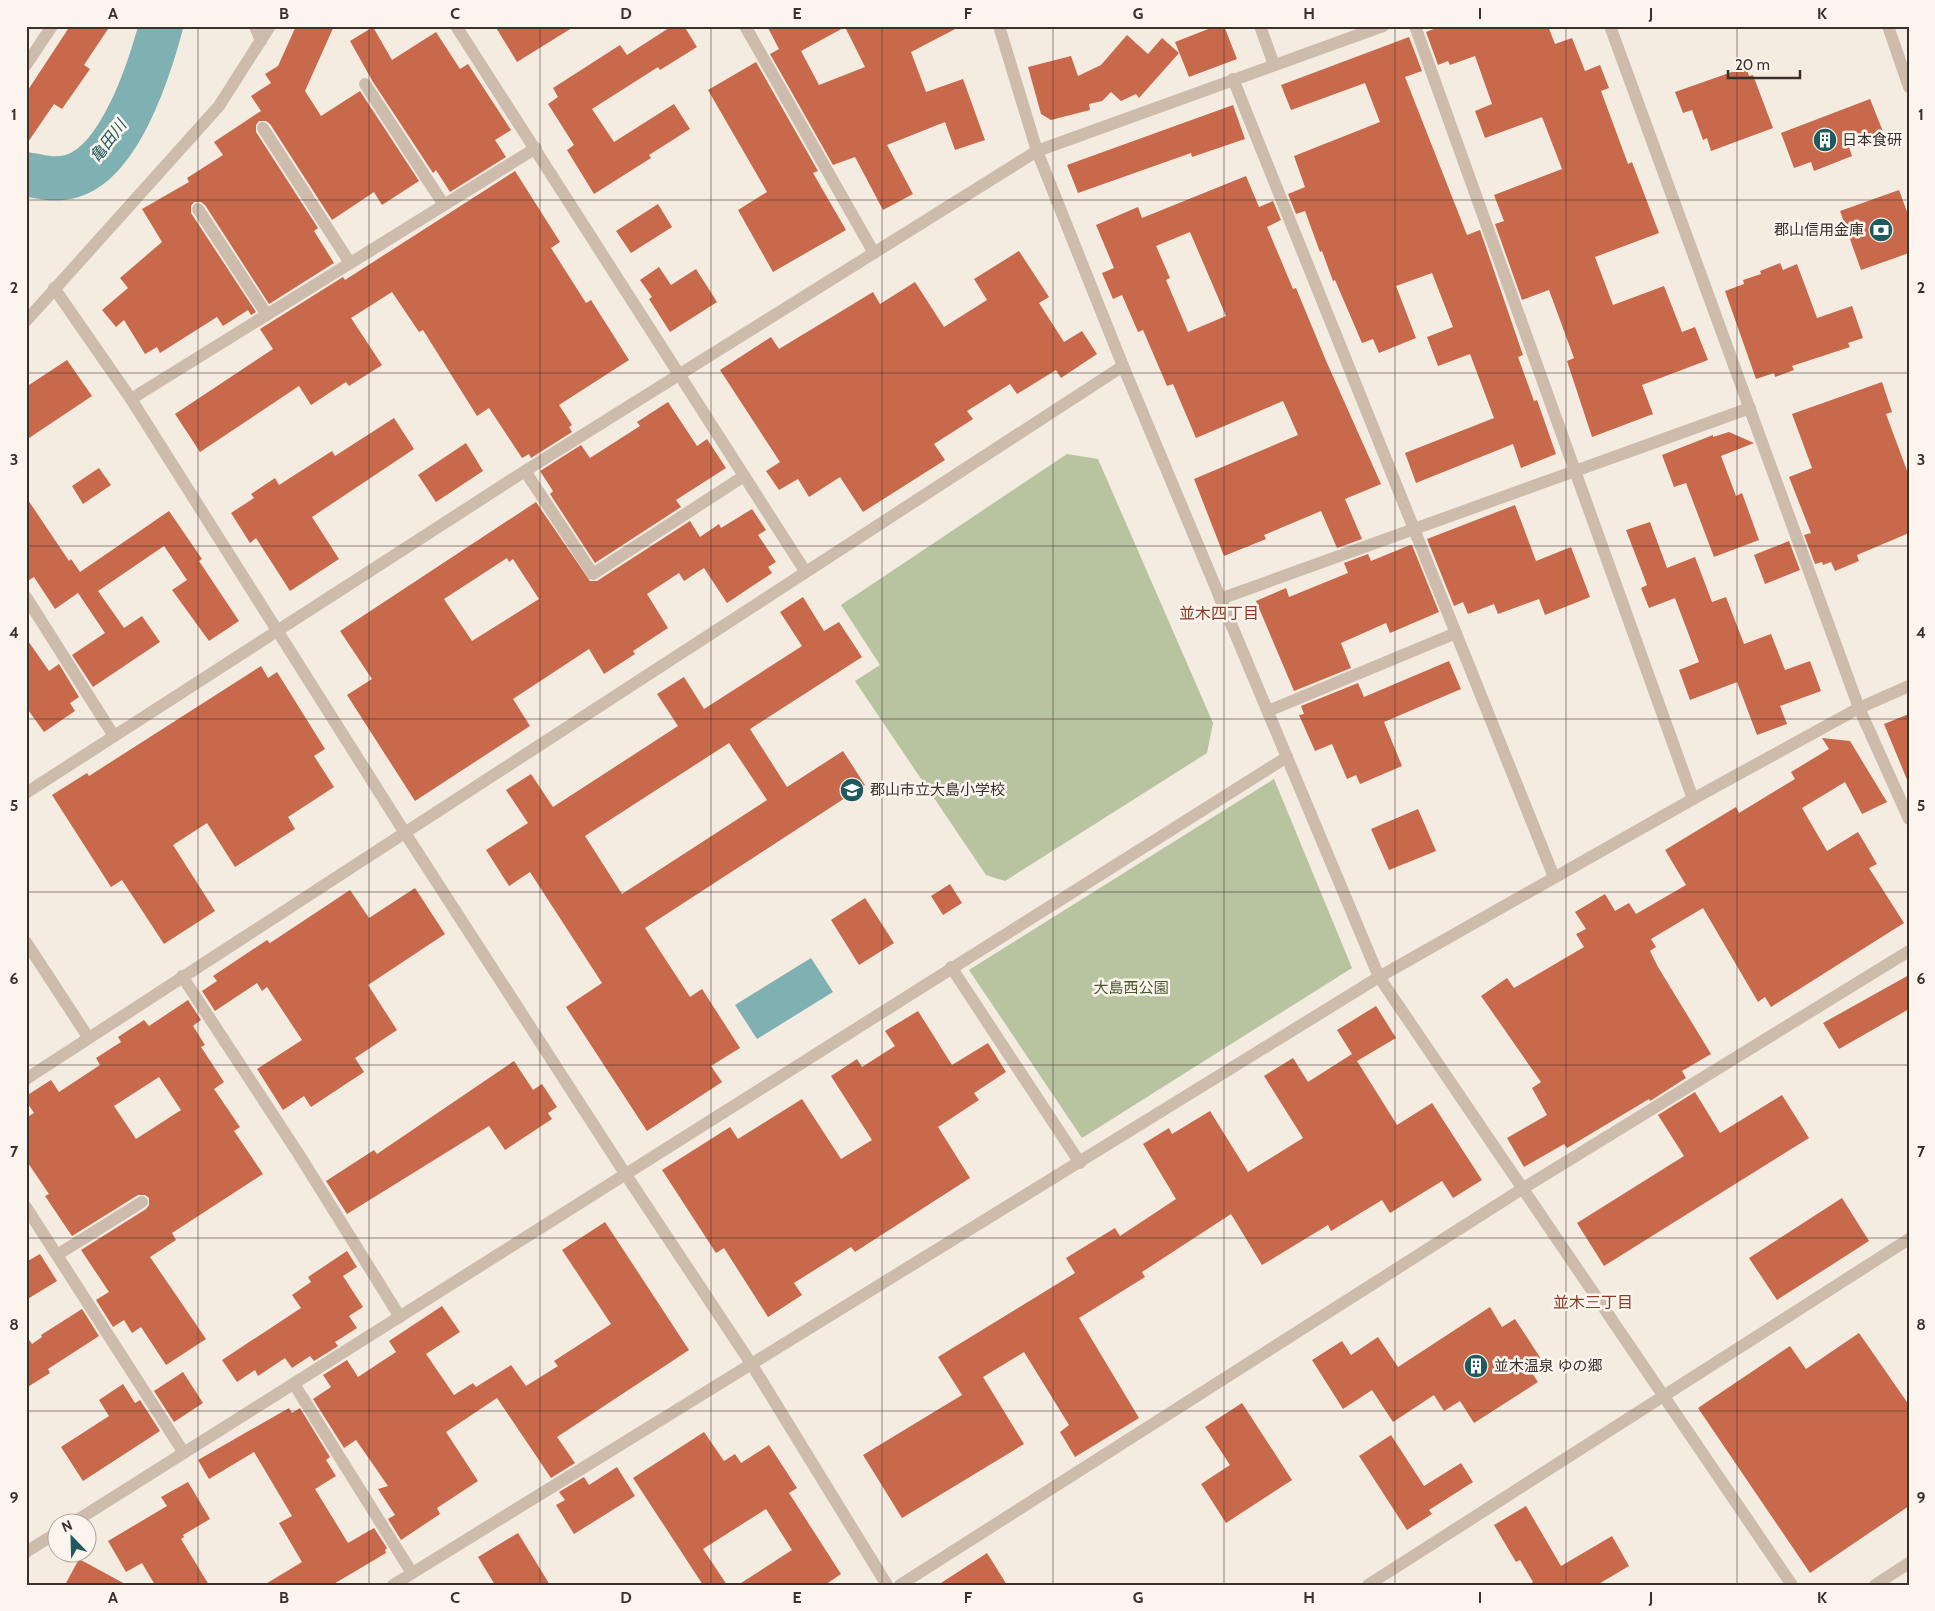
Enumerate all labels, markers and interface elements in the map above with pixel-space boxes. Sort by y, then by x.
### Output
text: A [108,4,118,23]
text: B [279,4,289,23]
text: C [450,4,460,23]
text: D [620,4,632,23]
text: E [792,4,802,23]
text: F [964,4,973,23]
text: G [1133,4,1143,23]
text: H [1303,4,1315,23]
text: I [1478,4,1482,23]
text: J [1648,4,1653,23]
text: K [1817,4,1827,23]
scale bar [1728,48,1800,80]
text: 20 m [1735,56,1770,74]
text: 1 [11,105,17,124]
text: 1 [1918,105,1924,124]
water label: 亀田川 [86,115,131,166]
building icon: 日本食研 [1812,127,1838,153]
place label: 日本食研 [1842,131,1902,149]
bank icon: 郡山信用金庫 [1868,217,1894,243]
place label: 郡山信用金庫 [1774,221,1864,239]
text: 2 [10,278,18,297]
text: 2 [1917,278,1925,297]
text: 3 [10,450,18,469]
text: 3 [1917,450,1925,469]
district label: 並木四丁目 [1179,604,1259,623]
text: 4 [9,623,19,642]
text: 4 [1916,623,1926,642]
school or university icon: 郡山市立大島小学校 [839,777,865,803]
place label: 郡山市立大島小学校 [870,781,1005,799]
text: 5 [10,796,18,815]
text: 5 [1917,796,1925,815]
text: 6 [10,969,19,988]
text: 6 [1917,969,1926,988]
park label: 大島西公園 [1093,979,1169,997]
text: 7 [10,1142,19,1161]
text: 7 [1917,1142,1926,1161]
district label: 並木三丁目 [1553,1293,1633,1312]
text: 8 [9,1315,19,1334]
text: 8 [1916,1315,1926,1334]
building icon: 並木温泉 ゆの郷 [1463,1353,1489,1379]
place label: 並木温泉 ゆの郷 [1494,1357,1602,1375]
text: 9 [10,1488,19,1507]
text: 9 [1917,1488,1926,1507]
north arrow [48,1514,98,1564]
text: N [59,1516,75,1536]
text: A [108,1588,118,1607]
text: B [279,1588,289,1607]
text: C [450,1588,460,1607]
text: D [620,1588,632,1607]
text: E [792,1588,802,1607]
text: F [964,1588,973,1607]
text: G [1133,1588,1143,1607]
text: H [1303,1588,1315,1607]
text: I [1478,1588,1482,1607]
text: J [1648,1588,1653,1607]
text: K [1817,1588,1827,1607]

